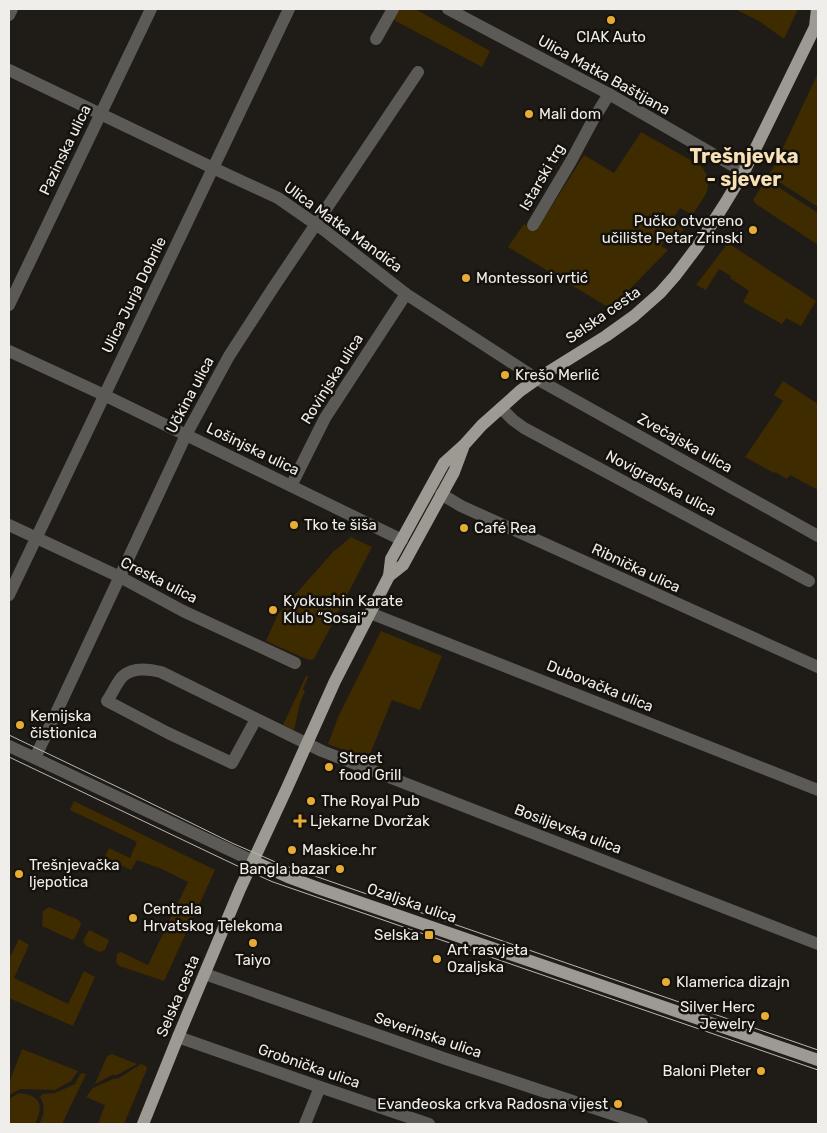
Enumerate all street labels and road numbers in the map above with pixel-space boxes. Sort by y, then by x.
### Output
street label: Ulica Matka Baštijana [535,31,673,119]
street label: Pazinska ulica [35,102,95,198]
street label: Istarski trg [516,140,568,214]
street label: Ulica Matka Mandića [280,178,406,276]
street label: Ulica Jurja Dobrile [98,234,170,356]
street label: Selska cesta [562,283,644,347]
street label: Rovinjska ulica [297,331,367,427]
street label: Učkina ulica [162,354,218,436]
street label: Zvečajska ulica [634,410,736,476]
street label: Lošinjska ulica [204,419,302,479]
street label: Novigradska ulica [603,446,719,520]
street label: Ribnička ulica [589,540,683,596]
street label: Creska ulica [117,553,201,607]
street label: Dubovačka ulica [544,656,656,716]
street label: Bosiljevska ulica [512,800,624,858]
street label: Ozaljska ulica [365,879,459,927]
street label: Selska cesta [153,952,203,1040]
street label: Severinska ulica [372,1008,484,1062]
street label: Grobnička ulica [256,1040,362,1092]

